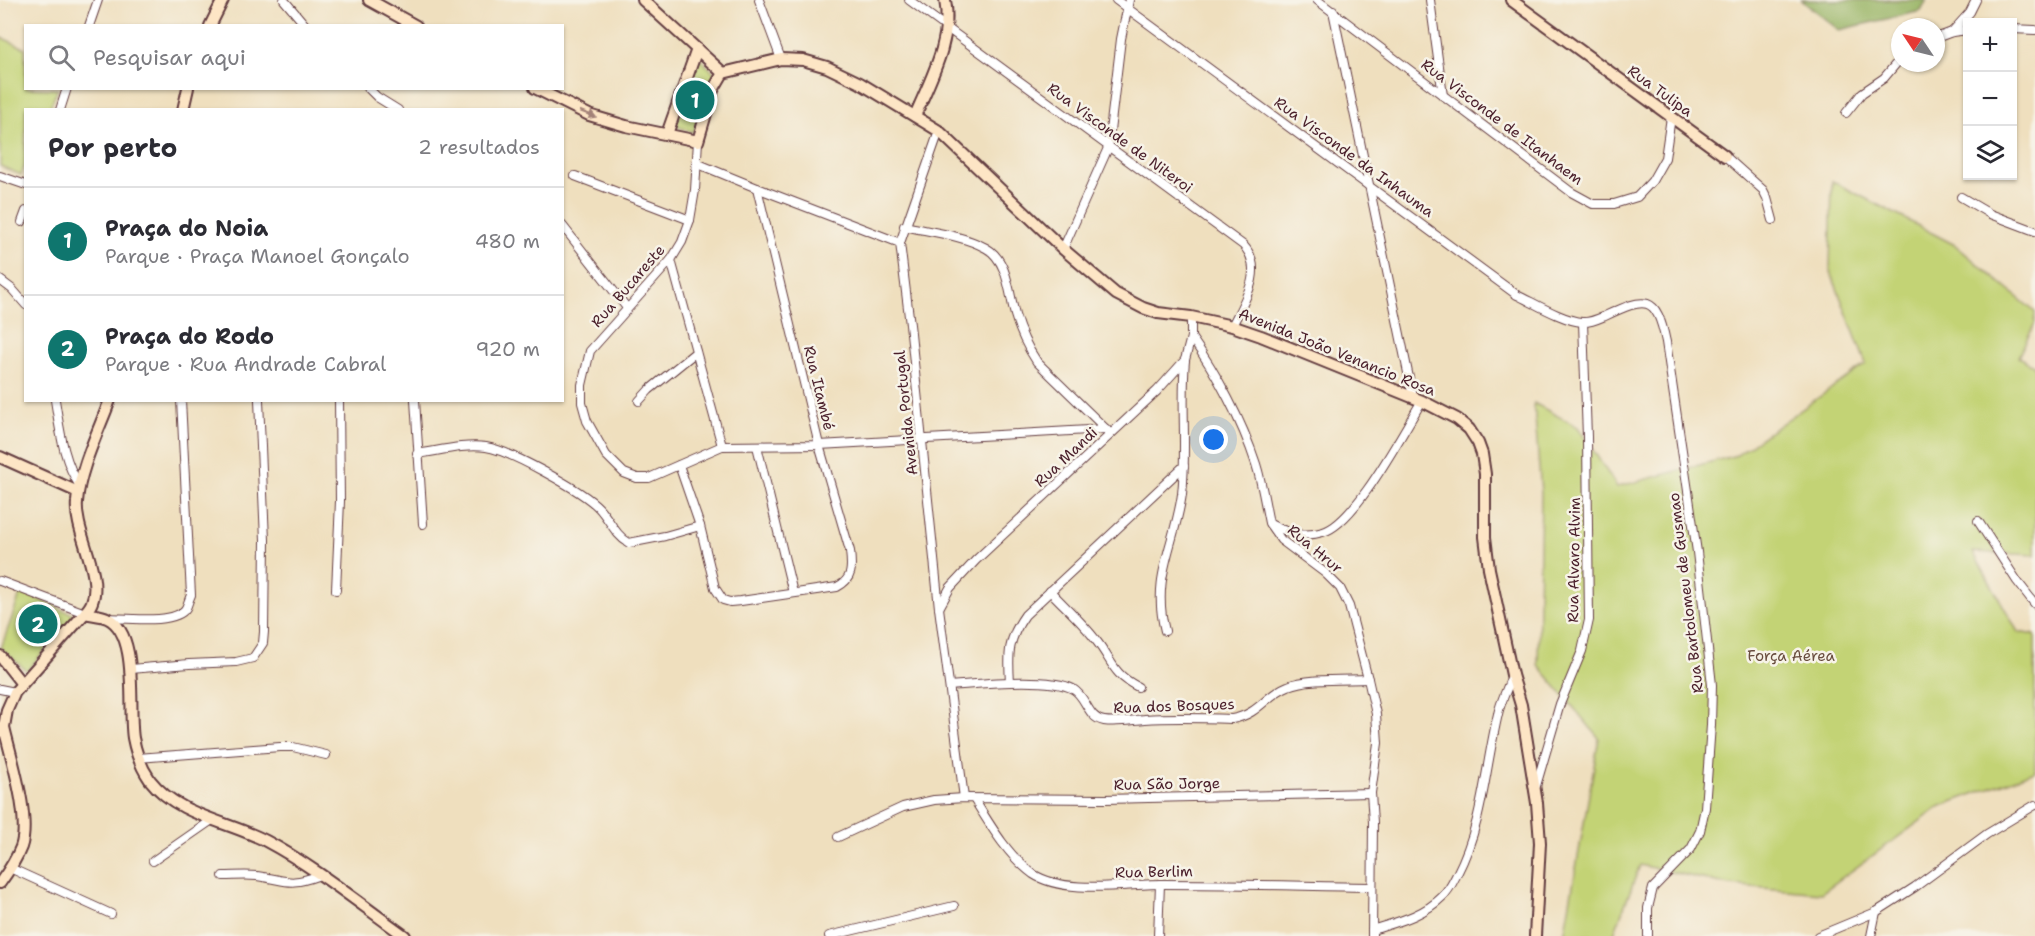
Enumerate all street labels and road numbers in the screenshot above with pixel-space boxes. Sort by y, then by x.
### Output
street label: Rua Visconde de Itanhaem [1417,54,1587,190]
street label: Rua Tulipa [1623,61,1697,122]
street label: Rua Visconde de Niteroi [1043,78,1197,198]
street label: Rua Visconde da Inhauma [1270,92,1438,222]
street label: Rua Bucareste [587,241,669,331]
street label: Avenida João Venancio Rosa [1236,303,1439,401]
street label: Rua Itambé [799,344,839,432]
street label: Avenida Portugal [889,349,923,476]
street label: Rua Mandi [1030,423,1102,491]
street label: Rua Bartolomeu de Gusmao [1664,492,1708,694]
street label: Rua Alvaro Alvim [1563,497,1585,623]
street label: Rua Hrur [1283,520,1347,578]
street label: Rua dos Bosques [1113,694,1235,718]
street label: Rua São Jorge [1114,773,1220,795]
street label: Rua Berlim [1115,861,1193,883]

